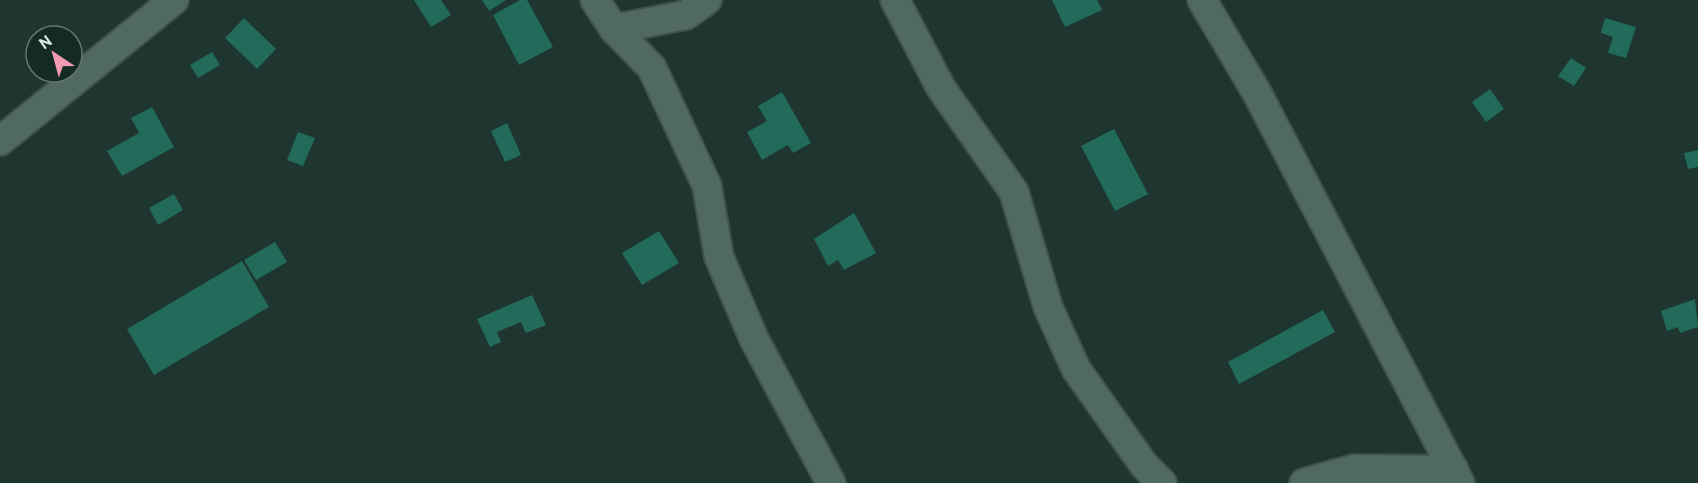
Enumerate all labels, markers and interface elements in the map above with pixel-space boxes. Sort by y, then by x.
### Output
north arrow [24,24,84,84]
text: N [36,32,57,55]

